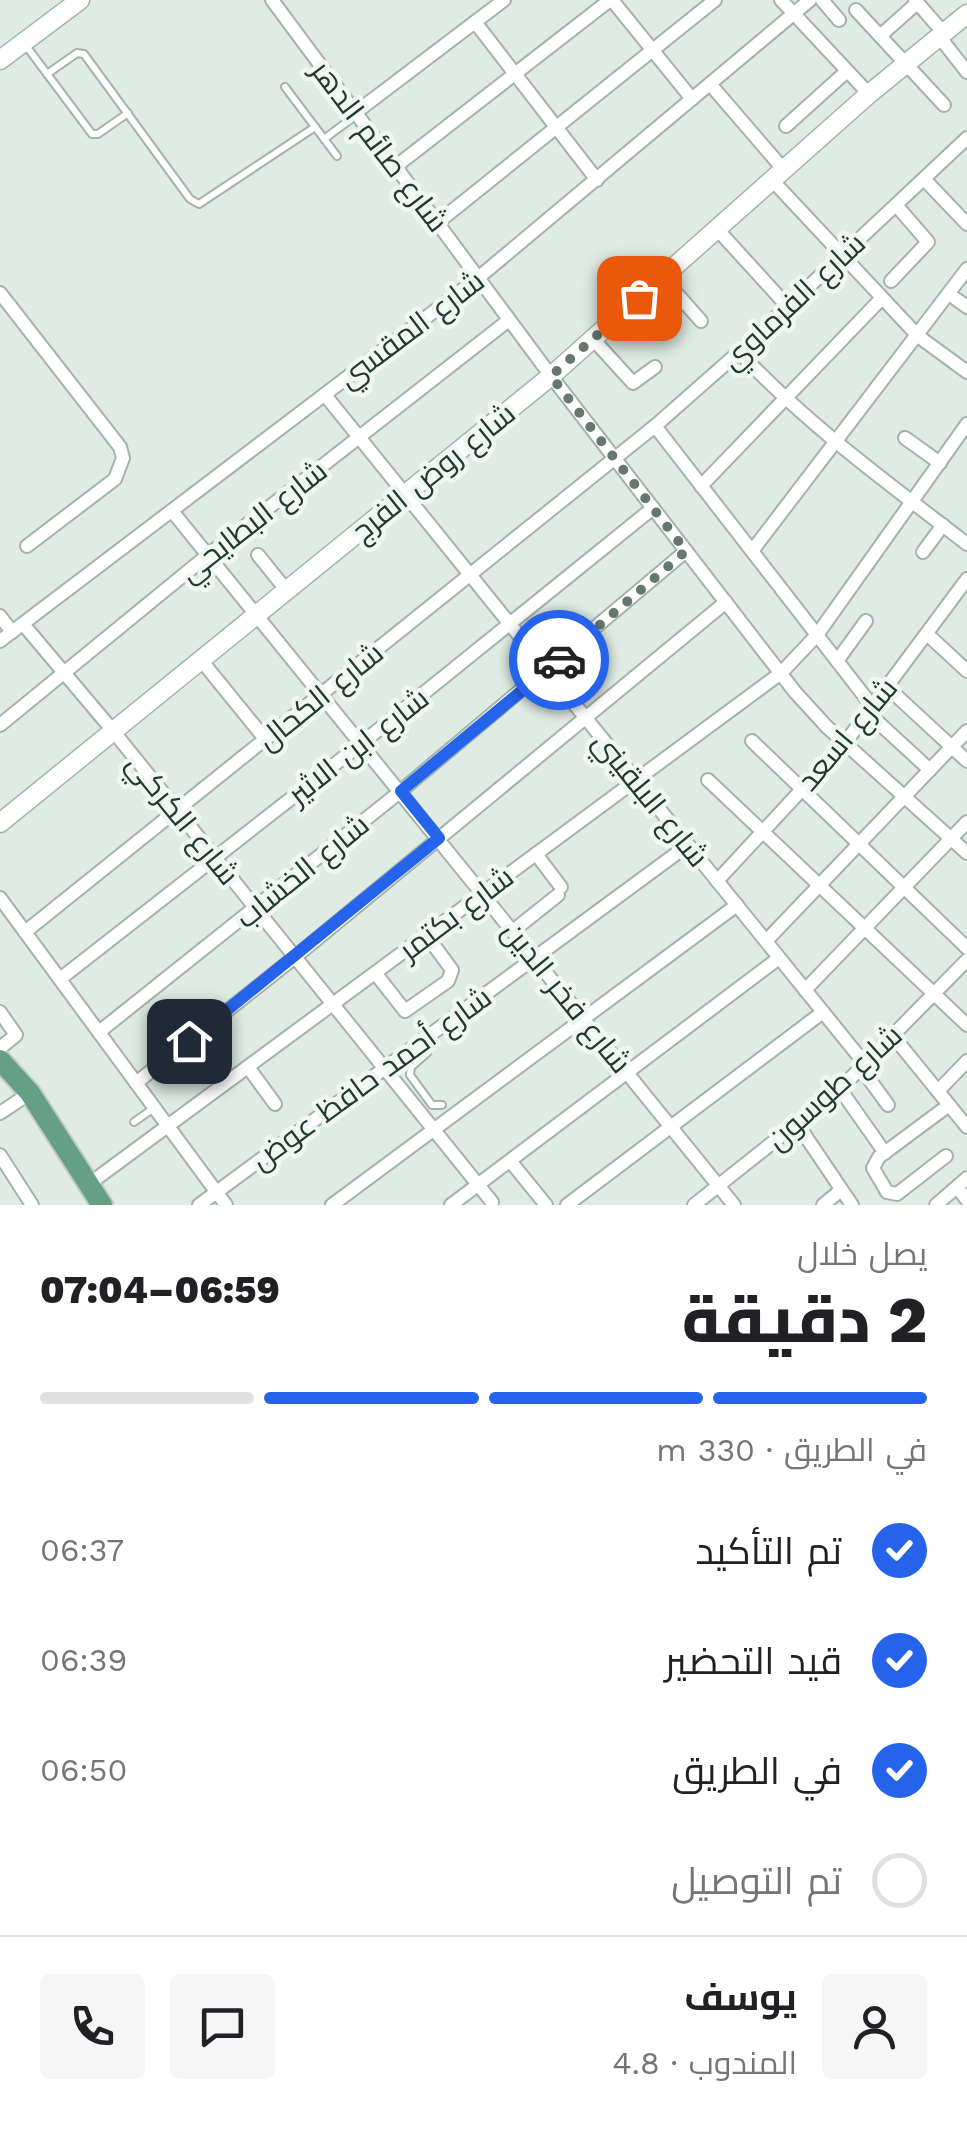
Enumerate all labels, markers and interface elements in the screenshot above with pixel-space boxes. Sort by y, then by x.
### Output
street label: شارع صائم الدهر [301,52,456,240]
street label: شارع الفرماوي [714,225,876,381]
pin [597,256,682,341]
street label: شارع المقسي [331,263,494,399]
icon: bag [612,271,667,326]
street label: شارع روض الفرج [344,395,524,551]
street label: شارع البطايحي [172,453,337,594]
courier [509,610,609,710]
icon: car [532,633,587,688]
street label: شارع الكحال [250,635,392,760]
street label: شارع اسعد [790,671,907,799]
street label: شارع ابن الاثير [279,680,437,815]
street label: شارع البلقيني [581,724,716,878]
street label: شارع الكركي [115,746,247,895]
street label: شارع الخشاب [228,807,378,938]
street label: شارع بكتمر [390,859,522,971]
street label: شارع فخر الدين [493,914,639,1082]
street label: شارع أحمد حافظ عوض [244,978,500,1179]
pin [147,999,232,1084]
icon: home [162,1014,217,1069]
street label: شارع طوسون [759,1017,911,1159]
text: يصل خلال [797,1235,927,1273]
text: 06:59–07:04 [40,1268,280,1312]
text: 2 دقيقة [682,1282,927,1358]
text: في الطريق · 330 m [656,1431,927,1469]
icon: check [872,1523,927,1578]
text: تم التأكيد [696,1529,842,1573]
text: 06:37 [40,1531,124,1569]
icon: check [872,1633,927,1688]
text: قيد التحضير [665,1639,842,1683]
text: 06:39 [40,1641,127,1679]
icon: check [872,1743,927,1798]
text: في الطريق [672,1749,842,1793]
text: 06:50 [40,1751,127,1789]
text: تم التوصيل [671,1859,842,1903]
button: phone [40,1974,145,2079]
button: chat [170,1974,275,2079]
button: person [822,1974,927,2079]
text: يوسف [684,1975,797,2019]
text: المندوب · 4.8 [612,2044,797,2082]

